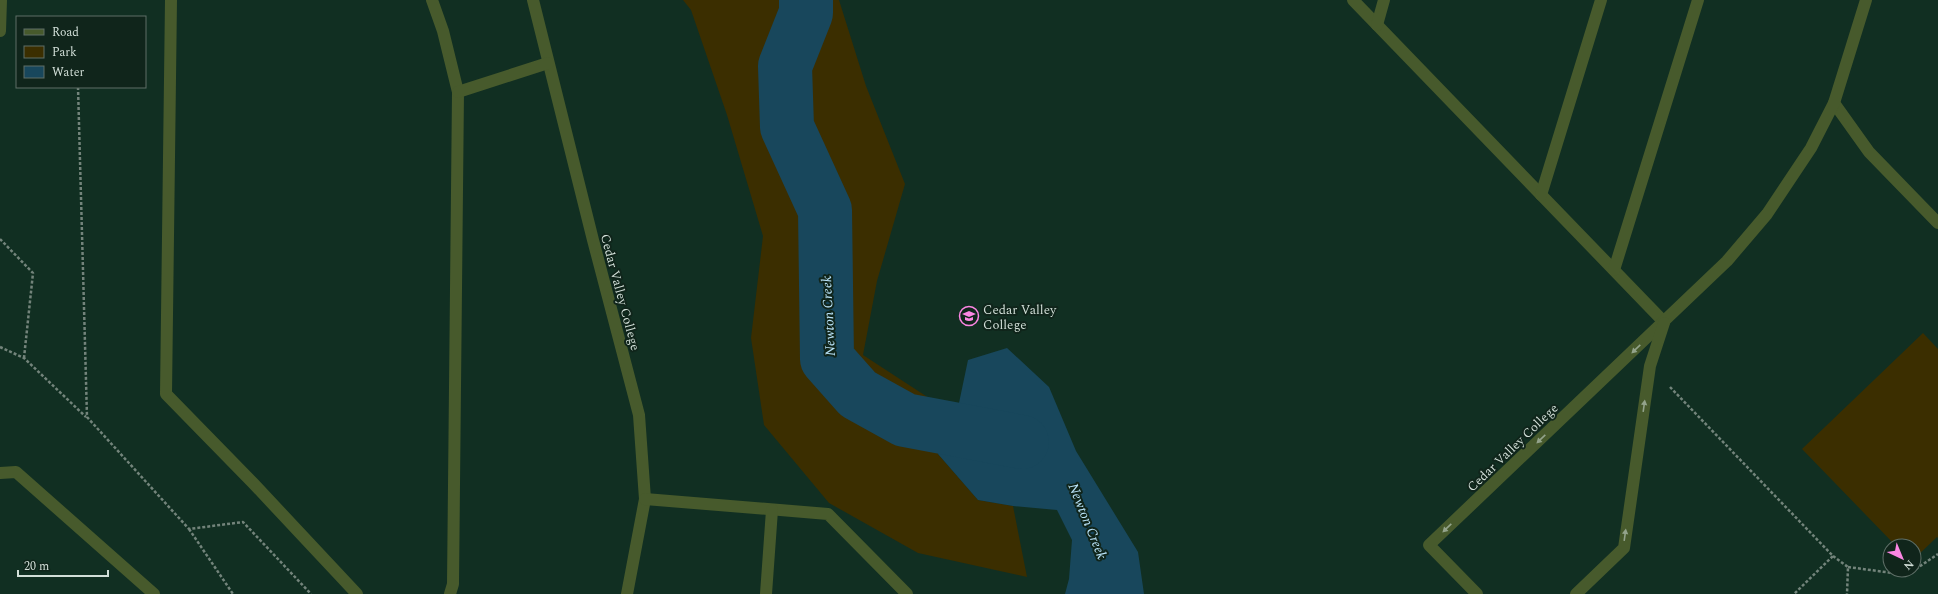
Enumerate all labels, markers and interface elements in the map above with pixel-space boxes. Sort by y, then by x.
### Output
legend [16,16,146,88]
text: Road [52,23,79,42]
text: Park [52,43,77,62]
text: Water [52,63,84,82]
street label: Cedar Valley College [595,232,645,353]
water label: Newton Creek [816,275,841,357]
place label: Cedar Valley College [983,300,1057,335]
school or university icon: Cedar Valley College [958,305,980,327]
one-way arrow [1631,344,1641,354]
street label: Cedar Valley College [1463,399,1563,497]
one-way arrow [1641,400,1647,412]
one-way arrow [1536,434,1547,443]
water label: Newton Creek [1063,480,1113,563]
one-way arrow [1442,523,1452,533]
one-way arrow [1622,529,1628,541]
north arrow [1882,538,1922,578]
scale bar [18,552,108,578]
text: N [1899,556,1918,574]
text: 20 m [24,557,49,576]

